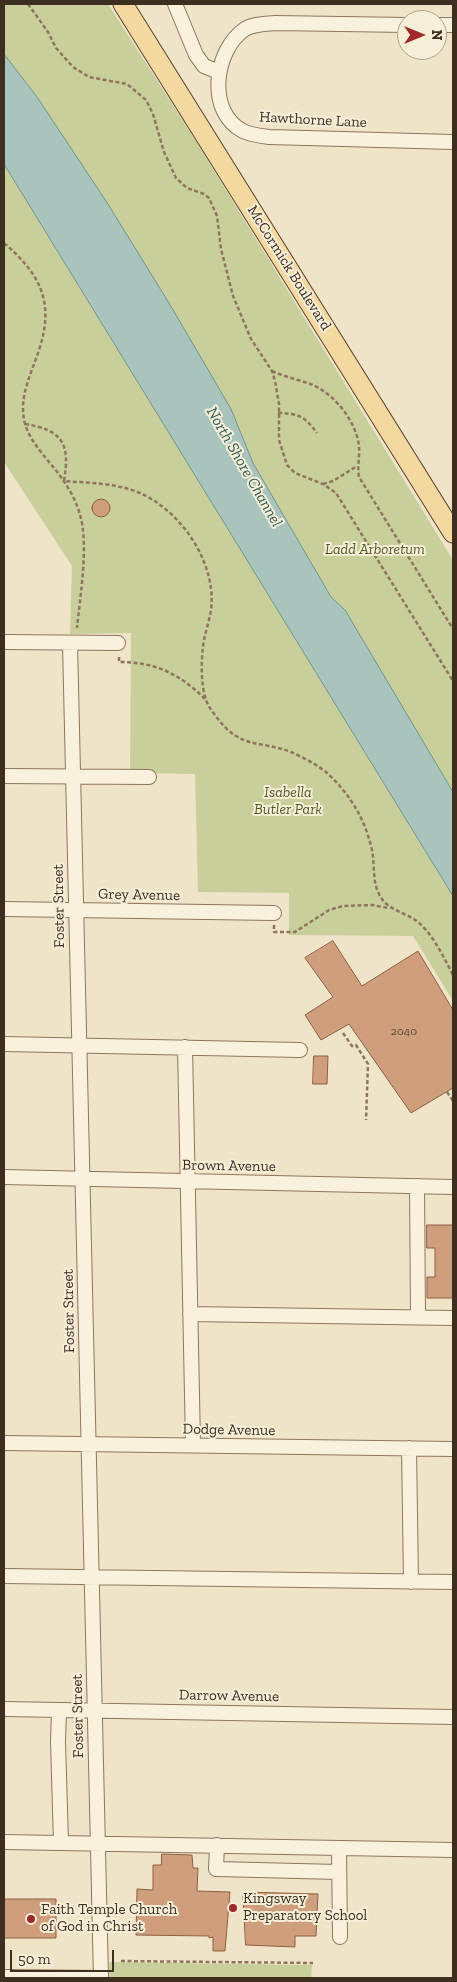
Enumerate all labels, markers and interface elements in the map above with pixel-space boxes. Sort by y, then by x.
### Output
north arrow [397,10,447,60]
text: N [428,30,445,40]
street label: Hawthorne Lane [259,108,367,132]
street label: McCormick Boulevard [243,202,335,334]
water label: North Shore Channel [202,404,286,530]
park label: Ladd Arboretum [325,541,425,559]
park label: Isabella Butler Park [254,784,322,819]
street label: Foster Street [49,864,69,948]
street label: Grey Avenue [98,885,180,905]
house number: 2040 [391,1025,417,1039]
street label: Brown Avenue [182,1156,276,1176]
street label: Foster Street [59,1269,79,1353]
street label: Dodge Avenue [183,1420,275,1440]
street label: Foster Street [68,1674,88,1758]
street label: Darrow Avenue [179,1686,279,1706]
place label: Kingsway Preparatory School [243,1890,367,1925]
place label: Faith Temple Church of God in Christ [41,1901,177,1936]
marker: Kingsway Preparatory School [227,1902,239,1914]
marker: Faith Temple Church of God in Christ [25,1913,37,1925]
scale bar [12,1940,116,1972]
text: 50 m [18,1950,51,1968]

